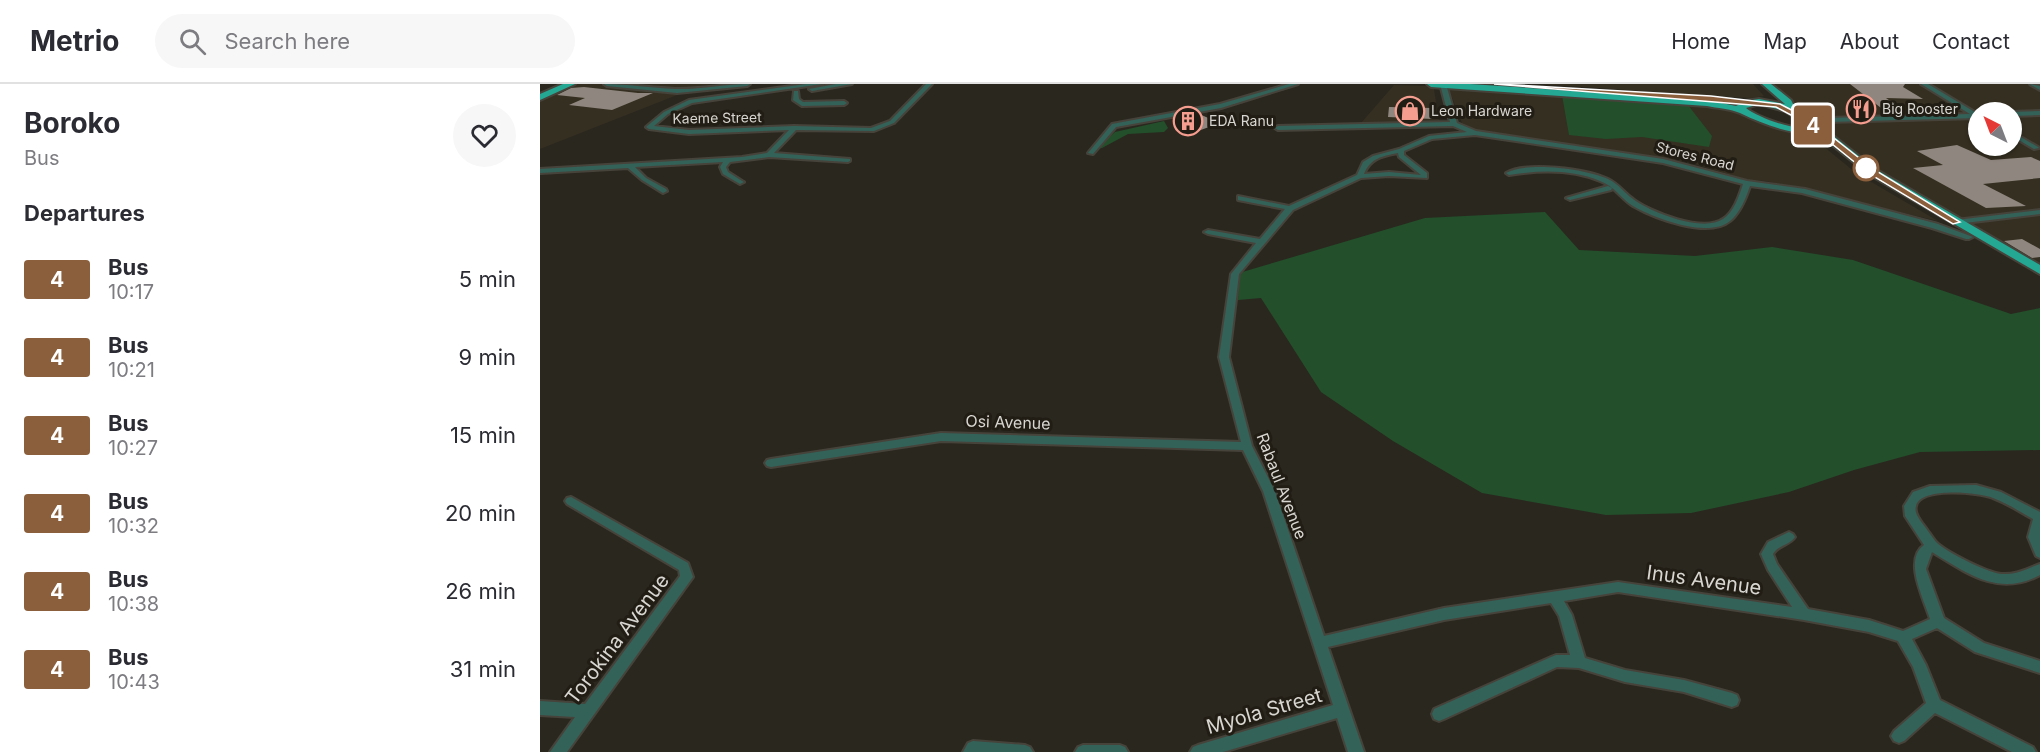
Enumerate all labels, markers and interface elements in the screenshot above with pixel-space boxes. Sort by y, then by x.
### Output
search box [155,14,575,68]
text: Metrio [30,24,119,58]
icon: search [176,25,209,58]
text: Search here [224,28,350,54]
text: Home [1671,29,1730,54]
text: Map [1763,29,1807,54]
text: About [1840,29,1899,54]
text: Contact [1932,29,2010,54]
restaurant icon: Big Rooster [1845,93,1877,125]
shop icon: Leon Hardware [1394,95,1426,127]
place label: Big Rooster [1882,100,1958,117]
place label: Leon Hardware [1431,102,1532,119]
north arrow [1968,102,2022,156]
map controls [1968,102,2022,156]
button: heart [453,104,516,167]
building icon: EDA Ranu [1172,105,1204,137]
text: Boroko [24,106,120,140]
line badge: 4 [1794,106,1832,144]
street label: Kaeme Street [672,108,762,127]
place label: EDA Ranu [1209,112,1274,129]
text: 4 [1806,113,1820,138]
street label: Stores Road [1654,138,1736,173]
text: Bus [24,146,59,170]
unlabelled marker [1853,155,1879,181]
text: Departures [24,200,145,226]
text: Bus [108,254,149,280]
text: 5 min [459,266,516,292]
text: 4 [50,267,64,292]
text: 10:17 [108,280,154,304]
text: Bus [108,332,149,358]
text: 9 min [459,344,516,370]
text: 4 [50,345,64,370]
text: 10:21 [108,358,155,382]
text: Bus [108,410,149,436]
street label: Osi Avenue [965,411,1051,433]
text: 15 min [450,422,516,448]
text: 4 [50,423,64,448]
street label: Rabaul Avenue [1253,430,1311,542]
text: 10:27 [108,436,158,460]
text: Bus [108,488,149,514]
text: 20 min [445,500,516,526]
text: 4 [50,501,64,526]
text: 10:32 [108,514,159,538]
street label: Inus Avenue [1645,560,1763,600]
text: Bus [108,566,149,592]
street label: Torokina Avenue [560,569,674,709]
text: 26 min [445,578,516,604]
text: 4 [50,579,64,604]
text: 10:38 [108,592,159,616]
text: Bus [108,644,149,670]
text: 31 min [450,656,516,682]
text: 4 [50,657,64,682]
text: 10:43 [108,670,160,694]
street label: Myola Street [1203,683,1325,739]

